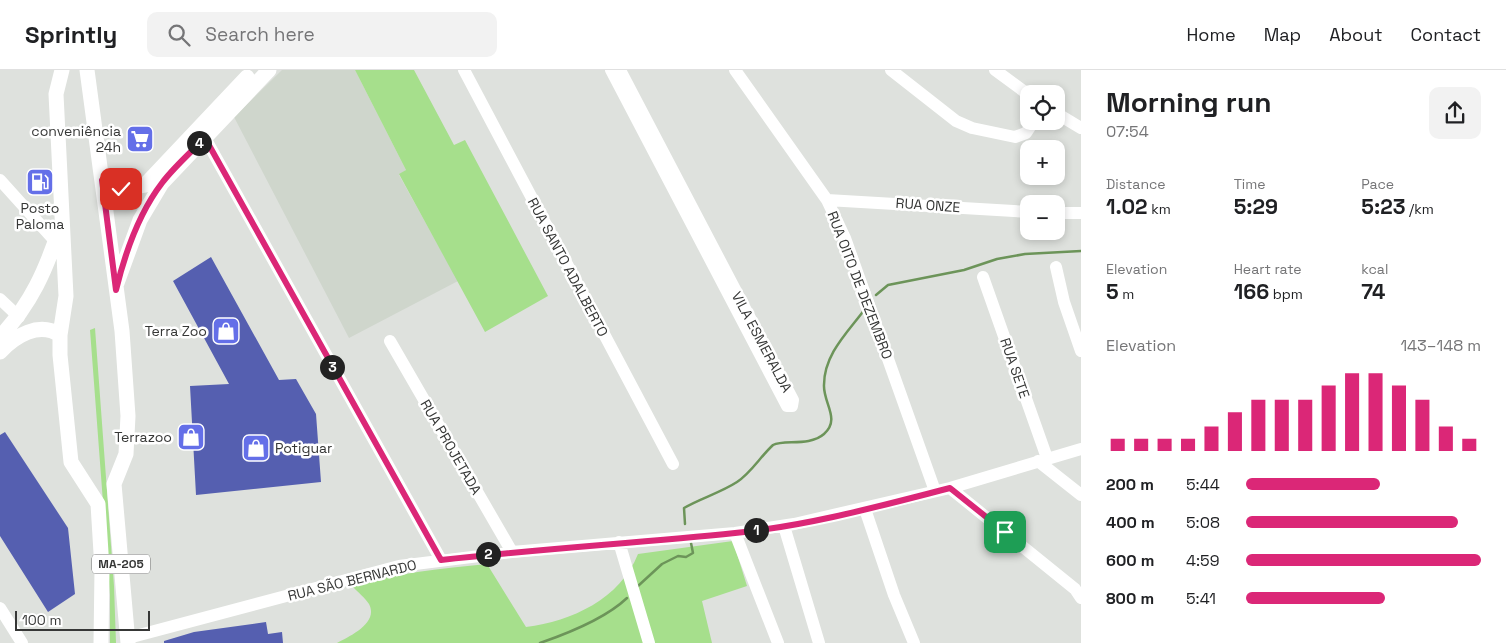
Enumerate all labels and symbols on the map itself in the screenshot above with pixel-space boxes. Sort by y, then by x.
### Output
place label: conveniência 24h [31,122,121,156]
supermarket icon: conveniência 24h [125,124,155,154]
pin: 4 [186,130,212,156]
fuel station icon: Posto Paloma [25,167,55,197]
pin [100,168,142,210]
street label: RUA SANTO ADALBERTO [524,194,612,340]
street label: RUA ONZE [895,194,961,216]
place label: Posto Paloma [16,199,64,233]
street label: RUA OITO DE DEZEMBRO [823,208,897,362]
street label: VILA ESMERALDA [728,288,796,396]
shop icon: Terra Zoo [211,316,241,346]
place label: Terra Zoo [145,322,207,340]
street label: RUA SETE [996,335,1034,401]
pin: 3 [320,354,344,380]
street label: RUA PROJETADA [416,396,486,498]
shop icon: Terrazoo [176,422,206,452]
place label: Terrazoo [114,428,172,446]
shop icon: Potiguar [241,433,271,463]
place label: Potiguar [275,439,332,457]
pin [984,511,1026,553]
pin: 1 [744,518,768,542]
pin: 2 [476,542,500,566]
road number: MA-205 [92,554,150,574]
street label: RUA SÃO BERNARDO [286,555,418,605]
scale bar [15,608,150,631]

